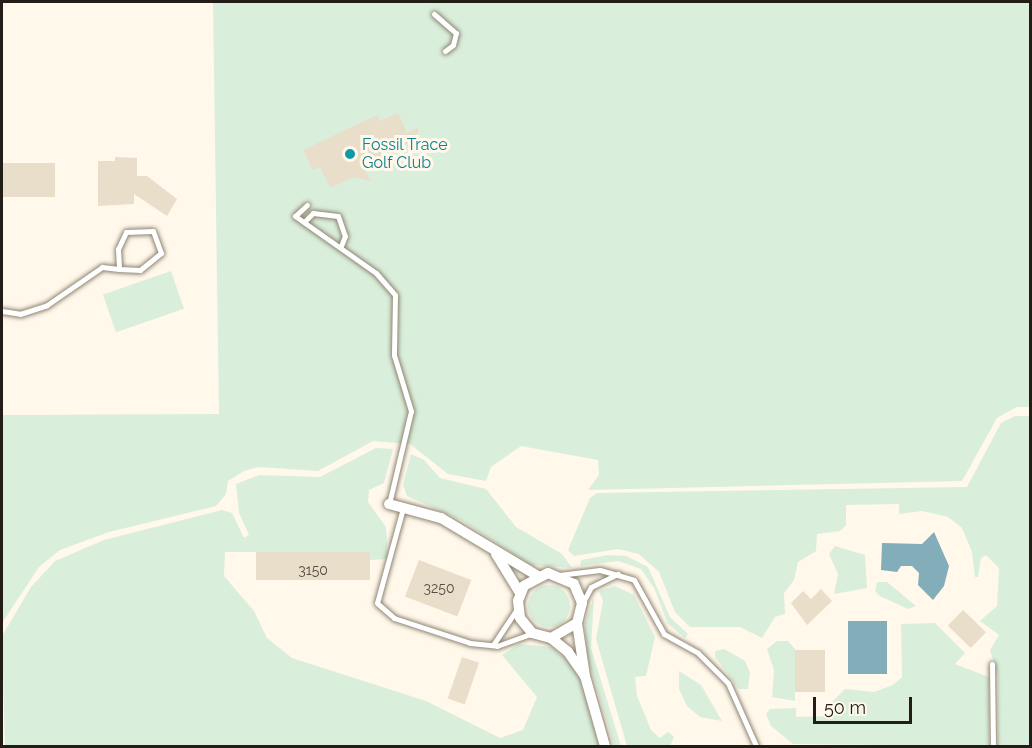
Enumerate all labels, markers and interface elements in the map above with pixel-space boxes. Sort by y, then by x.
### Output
place label: Fossil Trace Golf Club [362,135,449,173]
marker: Fossil Trace Golf Club [343,147,357,161]
house number: 3150 [298,562,328,578]
house number: 3250 [424,580,454,596]
scale bar [816,685,915,723]
text: 50 m [824,697,866,718]

